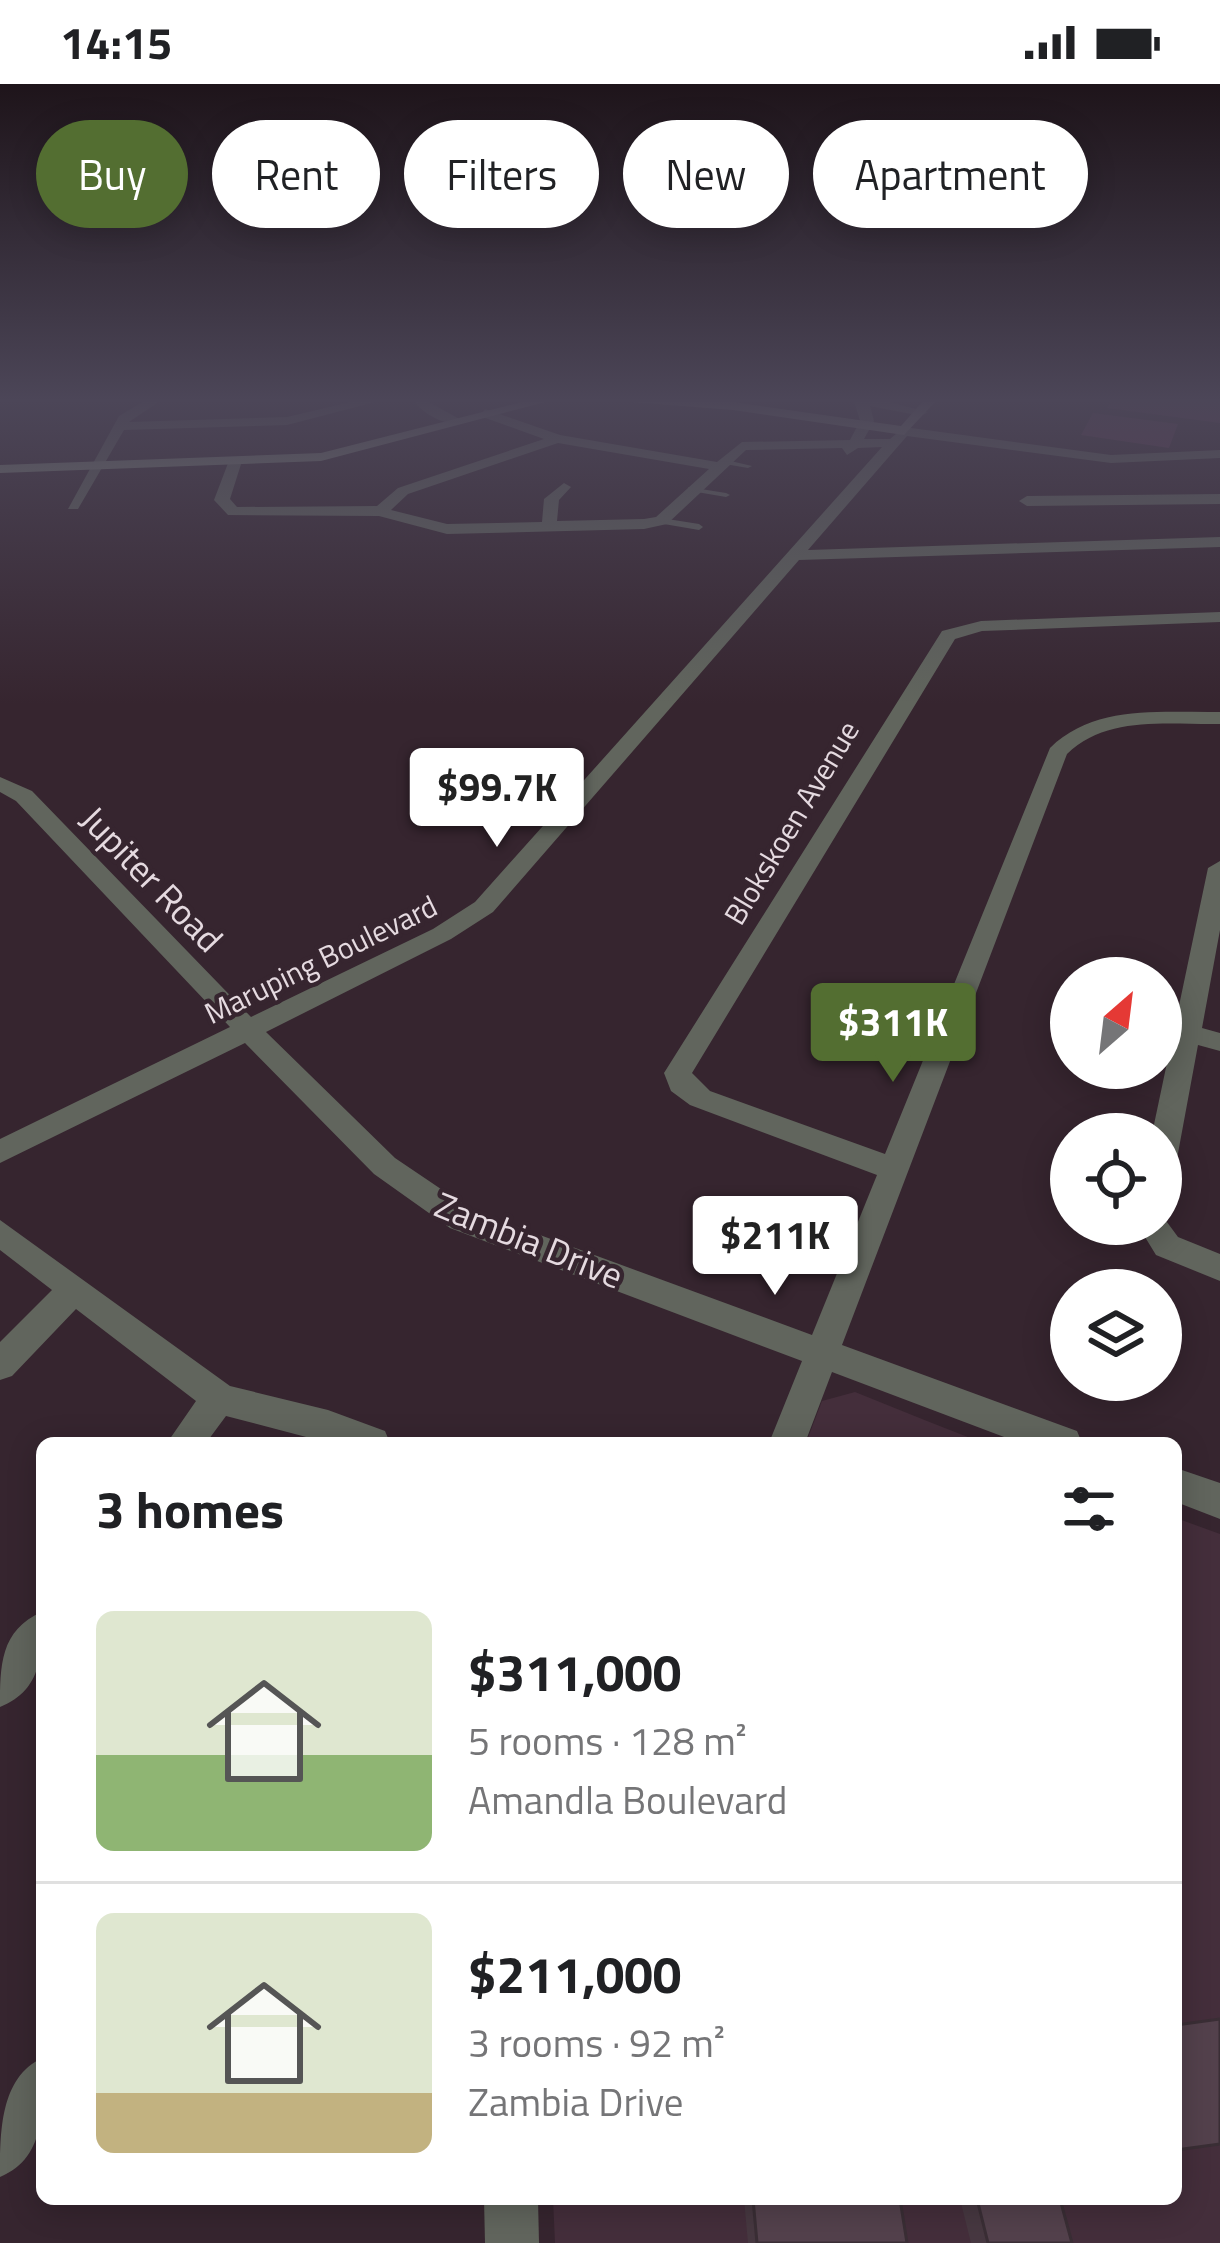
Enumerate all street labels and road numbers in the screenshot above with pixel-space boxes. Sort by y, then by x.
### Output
street label: Blokskoen Avenue [712,712,870,933]
street label: Jupiter Road [68,793,237,964]
street label: Maruping Boulevard [196,883,445,1035]
street label: Zambia Drive [427,1177,632,1302]

